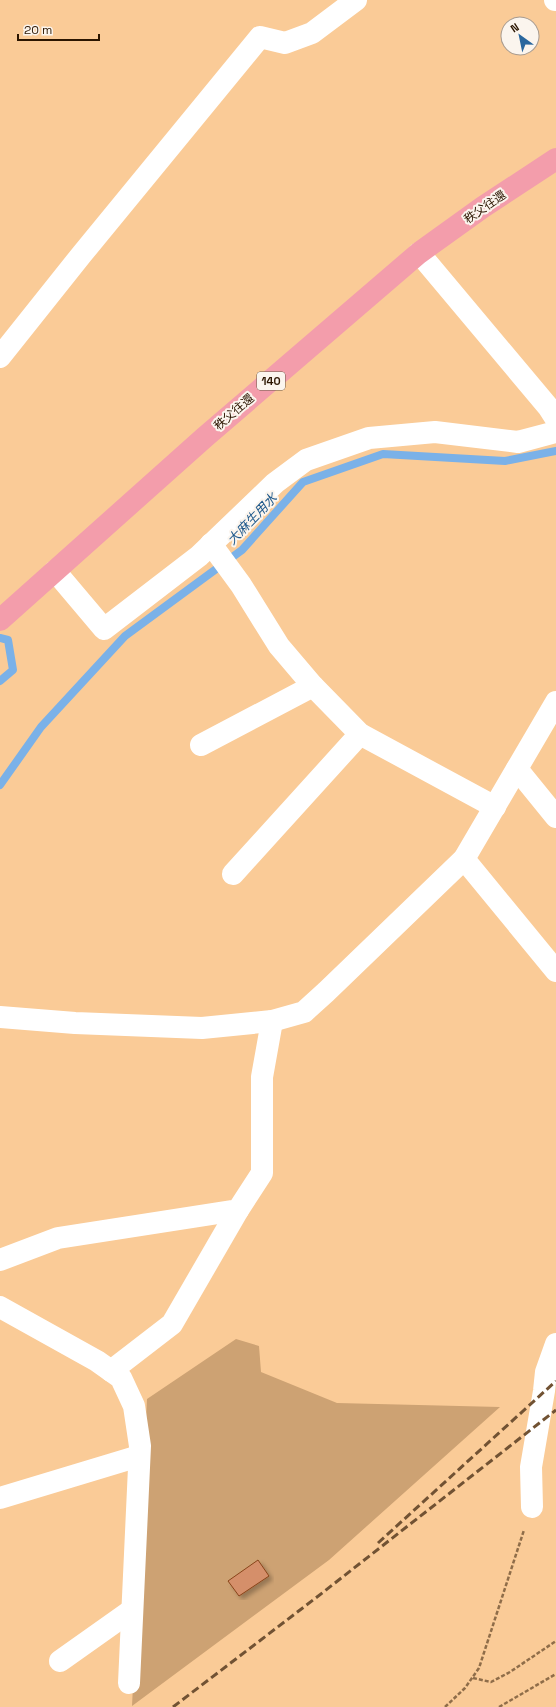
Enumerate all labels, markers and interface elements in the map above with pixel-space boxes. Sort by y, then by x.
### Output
scale bar [18,16,99,42]
north arrow [500,16,540,56]
text: N [508,20,521,35]
text: 20 m [24,22,52,38]
street label: 秩父往還 [461,187,509,227]
road number: 140 [257,372,285,390]
street label: 秩父往還 [211,390,257,434]
water label: 大麻生用水 [223,488,282,548]

